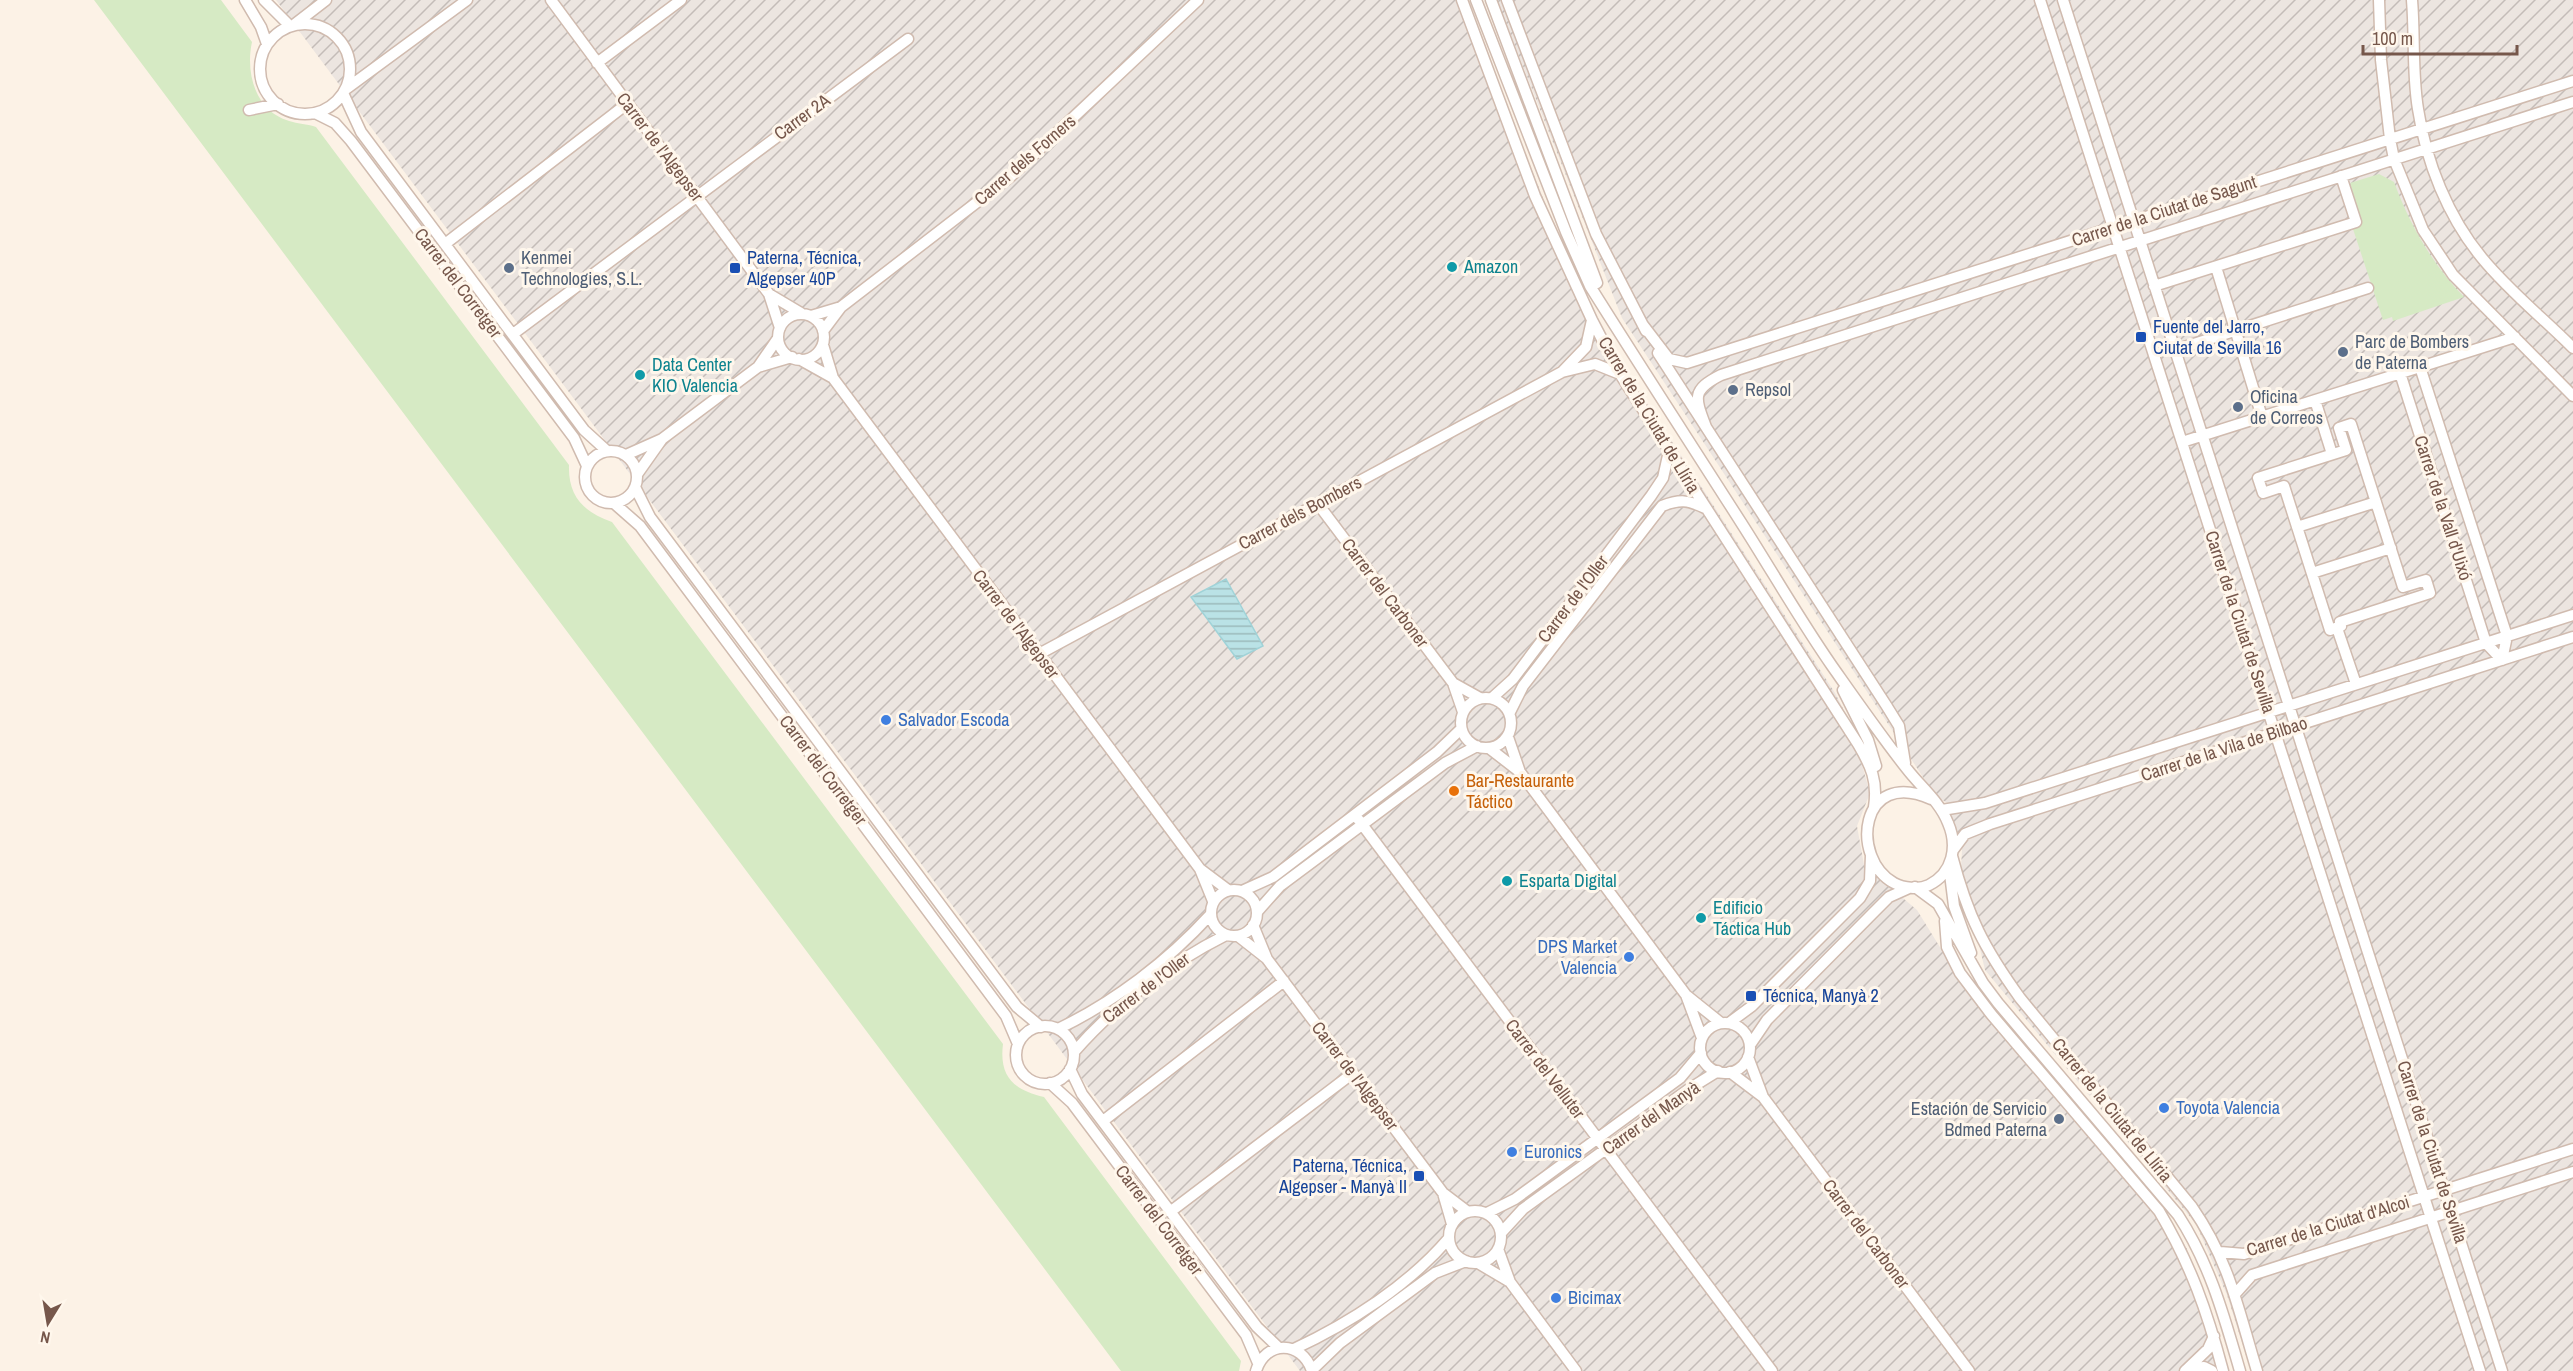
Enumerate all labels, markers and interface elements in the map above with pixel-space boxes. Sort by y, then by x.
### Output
scale bar [2363,18,2518,56]
text: 100 m [2372,26,2413,51]
street label: Carrer de l'Algepser [611,87,710,207]
street label: Carrer 2A [768,88,835,146]
street label: Carrer dels Forners [968,108,1081,211]
street label: Carrer de la Ciutat de Sagunt [2068,169,2259,252]
street label: Carrer del Corretger [409,222,508,343]
place label: Kenmei Technologies, S.L. [521,245,642,291]
place label: Paterna, Técnica, Algepser 40P [746,245,862,291]
place label: Amazon [1463,254,1518,279]
marker: Amazon [1445,260,1459,274]
marker: Kenmei Technologies, S.L. [502,261,516,275]
marker: Paterna, Técnica, Algepser 40P [728,261,742,275]
place label: Fuente del Jarro, Ciutat de Sevilla 16 [2153,314,2282,360]
place label: Parc de Bombers de Paterna [2355,329,2469,375]
marker: Fuente del Jarro, Ciutat de Sevilla 16 [2134,330,2148,344]
street label: Carrer de la Ciutat de Llíria [1593,332,1706,498]
marker: Parc de Bombers de Paterna [2336,345,2350,359]
place label: Data Center KIO Valencia [652,352,738,398]
marker: Data Center KIO Valencia [633,368,647,382]
place label: Repsol [1745,377,1791,402]
marker: Repsol [1726,383,1740,397]
place label: Oficina de Correos [2250,384,2323,430]
marker: Oficina de Correos [2231,400,2245,414]
street label: Carrer de la Vall d'Uixó [2408,432,2479,584]
street label: Carrer dels Bombers [1234,470,1366,556]
street label: Carrer de la Ciutat de Sevilla [2199,527,2282,716]
street label: Carrer del Carboner [1336,533,1435,653]
street label: Carrer de l'Oller [1531,550,1614,648]
street label: Carrer de l'Algepser [967,564,1066,684]
place label: Salvador Escoda [898,707,1010,732]
street label: Carrer del Corretger [774,709,873,830]
street label: Carrer de la Vila de Bilbao [2137,710,2310,787]
marker: Salvador Escoda [879,713,893,727]
place label: Bar-Restaurante Táctico [1466,768,1574,814]
marker: Bar-Restaurante Táctico [1447,784,1461,798]
place label: Esparta Digital [1519,868,1617,893]
marker: Esparta Digital [1500,874,1514,888]
place label: Edificio Táctica Hub [1713,895,1791,941]
marker: Edificio Táctica Hub [1694,911,1708,925]
place label: DPS Market Valencia [1537,934,1617,980]
street label: Carrer de l'Oller [1097,946,1195,1029]
marker: DPS Market Valencia [1622,950,1636,964]
place label: Técnica, Manyà 2 [1763,983,1879,1008]
marker: Técnica, Manyà 2 [1744,989,1758,1003]
street label: Carrer del Velluter [1500,1014,1591,1124]
street label: Carrer de l'Algepser [1306,1016,1405,1136]
street label: Carrer de la Ciutat de Llíria [2046,1032,2178,1187]
street label: Carrer de la Ciutat de Sevilla [2391,1057,2474,1246]
street label: Carrer del Manyà [1597,1075,1705,1161]
place label: Toyota Valencia [2176,1095,2280,1120]
place label: Estación de Servicio Bdmed Paterna [1911,1096,2047,1142]
marker: Toyota Valencia [2157,1101,2171,1115]
marker: Estación de Servicio Bdmed Paterna [2052,1112,2066,1126]
place label: Euronics [1524,1139,1582,1164]
marker: Euronics [1505,1145,1519,1159]
place label: Paterna, Técnica, Algepser - Manyà II [1278,1153,1407,1199]
street label: Carrer del Corretger [1110,1159,1209,1280]
marker: Paterna, Técnica, Algepser - Manyà II [1412,1169,1426,1183]
street label: Carrer del Carboner [1817,1174,1916,1294]
street label: Carrer de la Ciutat d'Alcoi [2243,1189,2412,1262]
place label: Bicimax [1568,1285,1622,1310]
marker: Bicimax [1549,1291,1563,1305]
north arrow [18,1293,78,1353]
text: N [38,1326,52,1349]

